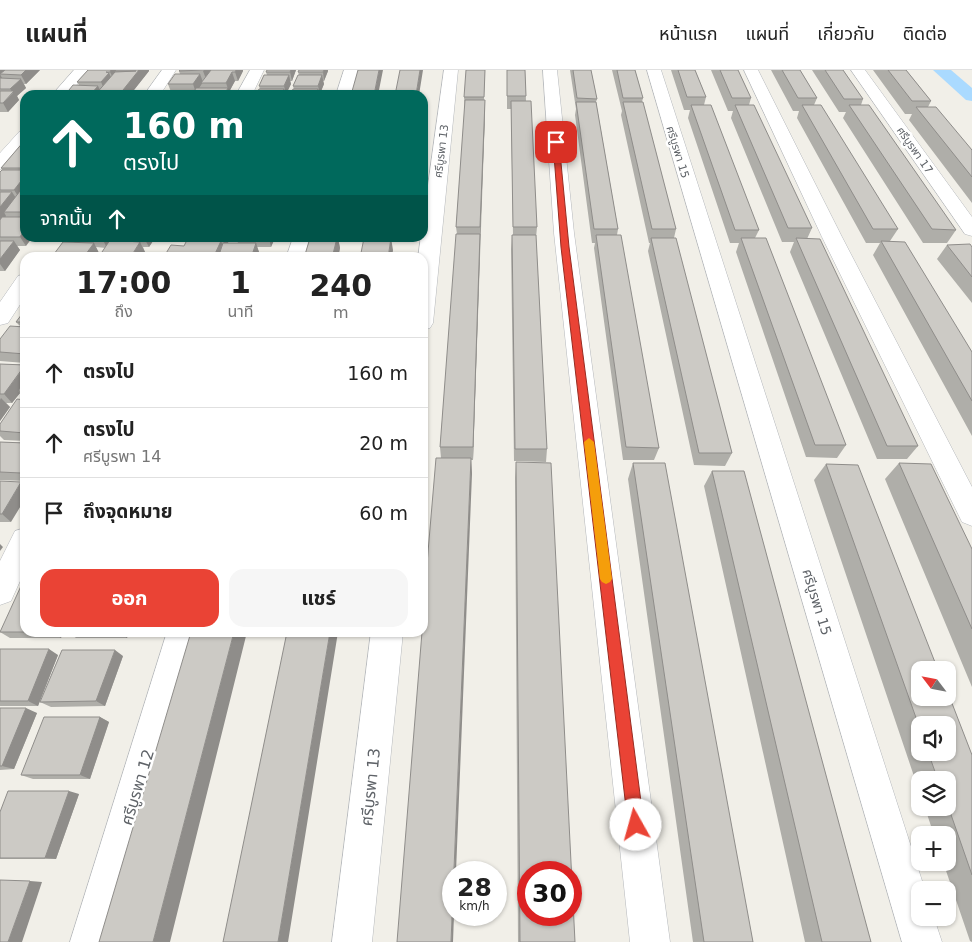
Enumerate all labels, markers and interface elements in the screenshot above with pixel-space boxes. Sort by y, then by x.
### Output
text: แผนที่ [25,20,88,48]
text: หน้าแรก [659,23,717,44]
text: แผนที่ [745,23,789,44]
text: เกี่ยวกับ [817,23,875,44]
text: ติดต่อ [903,23,947,44]
text: 160 m [123,106,245,146]
icon: ahead [40,110,105,175]
pin [535,121,577,163]
street label: ศรีบูรพา 13 [432,124,451,179]
street label: ศรีบูรพา 15 [663,124,692,180]
street label: ศรีบูรพา 17 [894,124,935,176]
icon: arrive [542,128,570,156]
text: ตรงไป [123,150,179,175]
icon: ahead [103,205,131,233]
text: จากนั้น [40,207,93,229]
text: 17:00 [76,265,171,300]
text: 1 [230,265,251,300]
text: 240 [309,268,372,303]
text: ถึง [115,302,133,321]
text: นาที [227,302,253,321]
text: m [333,303,349,322]
icon: ahead [40,359,68,387]
text: ตรงไป [83,360,135,382]
text: 160 m [347,362,408,384]
text: ตรงไป [83,418,135,440]
icon: ahead [40,429,68,457]
text: 20 m [359,432,408,454]
text: ศรีบูรพา 14 [83,447,161,466]
icon: arrive [40,499,68,527]
text: ถึงจุดหมาย [83,500,173,522]
text: 60 m [359,502,408,524]
street label: ศรีบูรพา 15 [798,567,835,637]
button: ออก [40,569,219,627]
button: แชร์ [229,569,408,627]
north arrow [911,661,956,706]
map controls [911,661,956,926]
button: sound [911,716,956,761]
street label: ศรีบูรพา 12 [117,747,158,827]
street label: ศรีบูรพา 13 [357,747,384,827]
button: layers [911,771,956,816]
position arrow [609,798,661,850]
button: + [911,826,956,871]
speed limit sign: 30 [517,861,582,926]
text: 28 [457,873,492,902]
button: − [911,881,956,926]
text: km/h [459,899,490,913]

